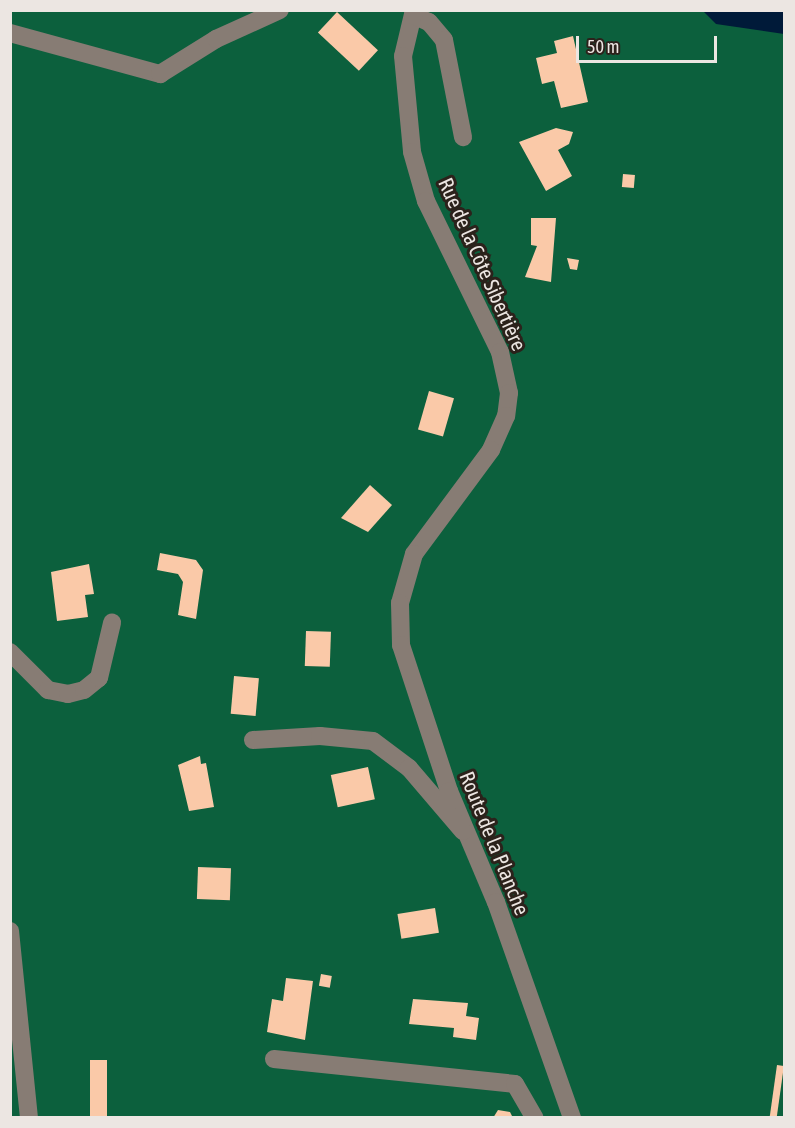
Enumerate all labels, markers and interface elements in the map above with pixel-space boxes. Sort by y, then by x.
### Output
scale bar [579,24,720,62]
text: 50 m [587,36,619,57]
street label: Rue de la Côte Sibertière [434,174,532,354]
street label: Route de la Planche [455,768,535,918]

